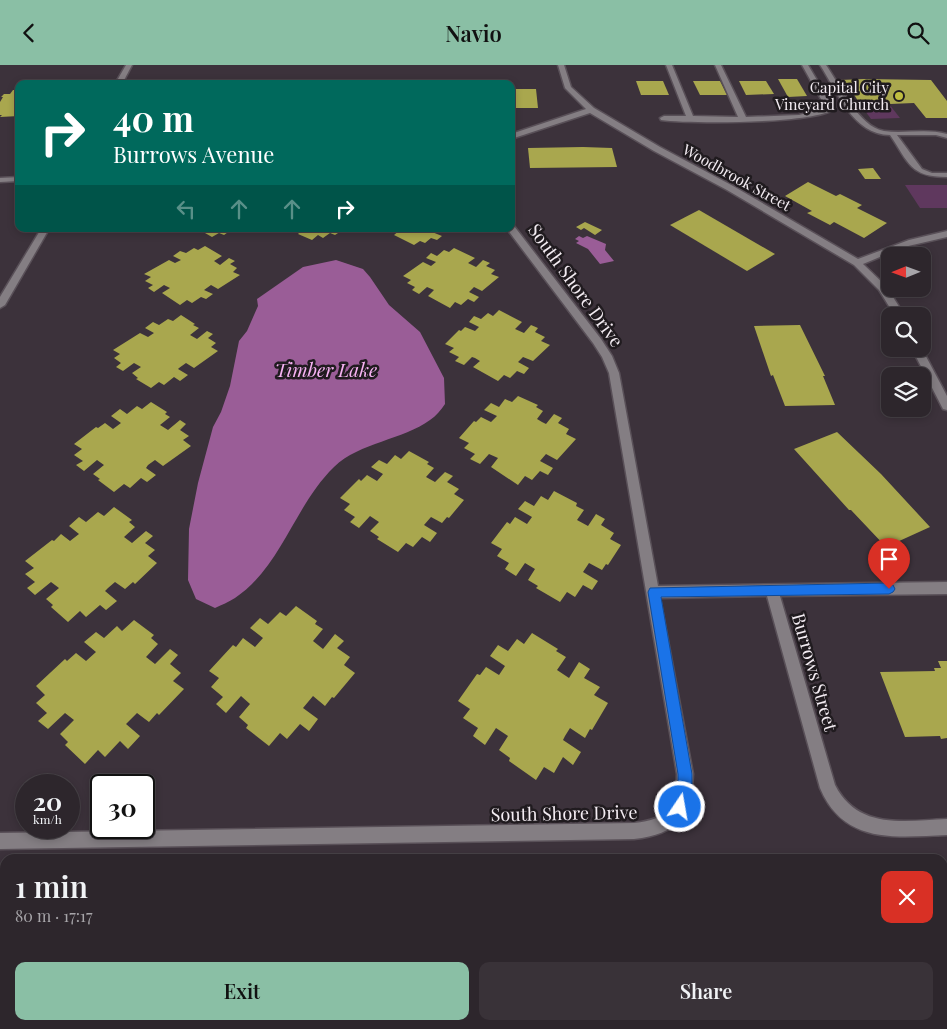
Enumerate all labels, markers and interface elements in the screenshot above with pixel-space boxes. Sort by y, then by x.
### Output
text: Navio [445,18,502,48]
icon: back [15,19,43,47]
icon: search [904,19,932,47]
place label: Capital City Vineyard Church [774,77,889,114]
marker: Capital City Vineyard Church [893,90,905,102]
text: 40 m [113,94,194,141]
icon: right [30,100,95,165]
street label: Woodbrook Street [678,138,795,215]
text: Burrows Avenue [113,139,274,169]
icon: left [172,195,200,223]
icon: ahead [225,195,253,223]
icon: ahead [278,195,306,223]
icon: right [331,195,359,223]
street label: South Shore Drive [523,219,629,351]
north arrow [881,247,931,297]
map controls [881,247,931,417]
button: search [881,307,931,357]
water label: Timber Lake [275,356,377,382]
button: layers [881,367,931,417]
pin [868,538,910,589]
icon: arrive [875,545,903,573]
street label: Burrows Street [787,610,843,734]
speed limit sign: 30 [90,774,155,839]
position arrow [653,780,705,832]
text: 20 [33,784,62,817]
street label: South Shore Drive [490,800,638,826]
text: km/h [33,811,62,827]
text: 1 min [15,866,88,906]
button: close [881,871,933,923]
text: 80 m · 17:17 [15,905,92,926]
button: Exit [15,962,469,1020]
button: Share [479,962,933,1020]

